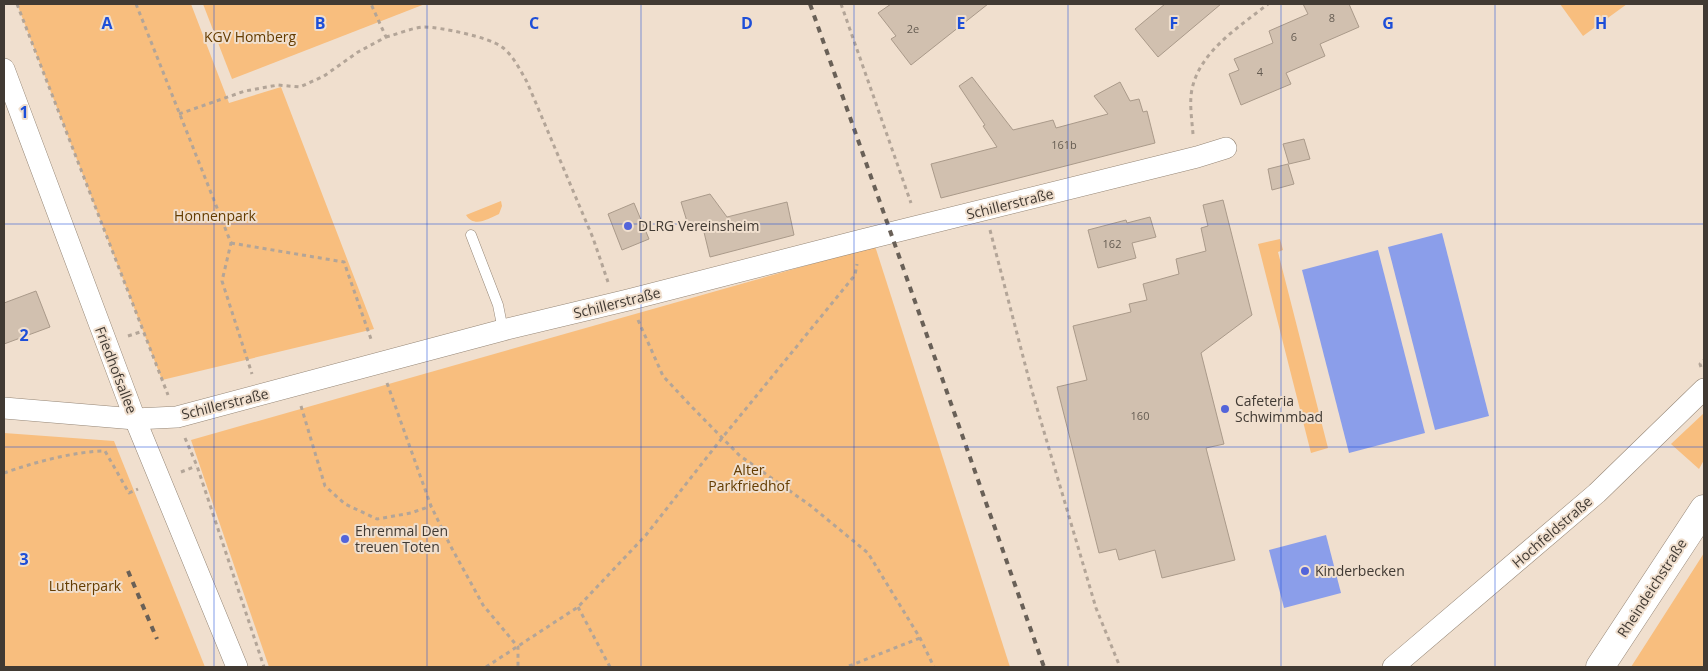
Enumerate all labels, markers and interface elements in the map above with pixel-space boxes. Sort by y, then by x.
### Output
house number: 8 [1329,10,1335,25]
text: A [101,12,113,34]
text: B [315,12,325,34]
text: C [529,12,539,34]
text: D [741,12,753,34]
text: E [957,12,966,34]
text: F [1170,12,1178,34]
text: G [1382,12,1394,34]
text: H [1595,12,1607,34]
house number: 2e [907,21,919,36]
park label: KGV Homberg [204,27,296,46]
house number: 6 [1291,29,1297,44]
house number: 4 [1257,64,1264,79]
text: 1 [19,101,29,123]
house number: 161b [1051,137,1077,152]
street label: Schillerstraße [964,184,1055,223]
park label: Honnenpark [174,206,257,225]
place label: DLRG Vereinsheim [638,216,759,235]
marker: DLRG Vereinsheim [622,220,634,232]
house number: 162 [1103,236,1121,251]
street label: Schillerstraße [571,283,662,322]
text: 2 [19,324,29,346]
street label: Friedhofsallee [91,324,142,416]
street label: Schillerstraße [179,384,270,423]
place label: Cafeteria Schwimmbad [1235,391,1323,426]
marker: Cafeteria Schwimmbad [1219,403,1231,415]
house number: 160 [1131,408,1149,423]
park label: Alter Parkfriedhof [708,460,791,495]
street label: Hochfeldstraße [1508,491,1596,572]
place label: Ehrenmal Den treuen Toten [355,521,448,556]
marker: Ehrenmal Den treuen Toten [339,533,351,545]
street label: Rheindeichstraße [1613,535,1691,641]
text: 3 [19,548,29,570]
place label: Kinderbecken [1315,561,1405,580]
marker: Kinderbecken [1299,565,1311,577]
park label: Lutherpark [49,576,122,595]

